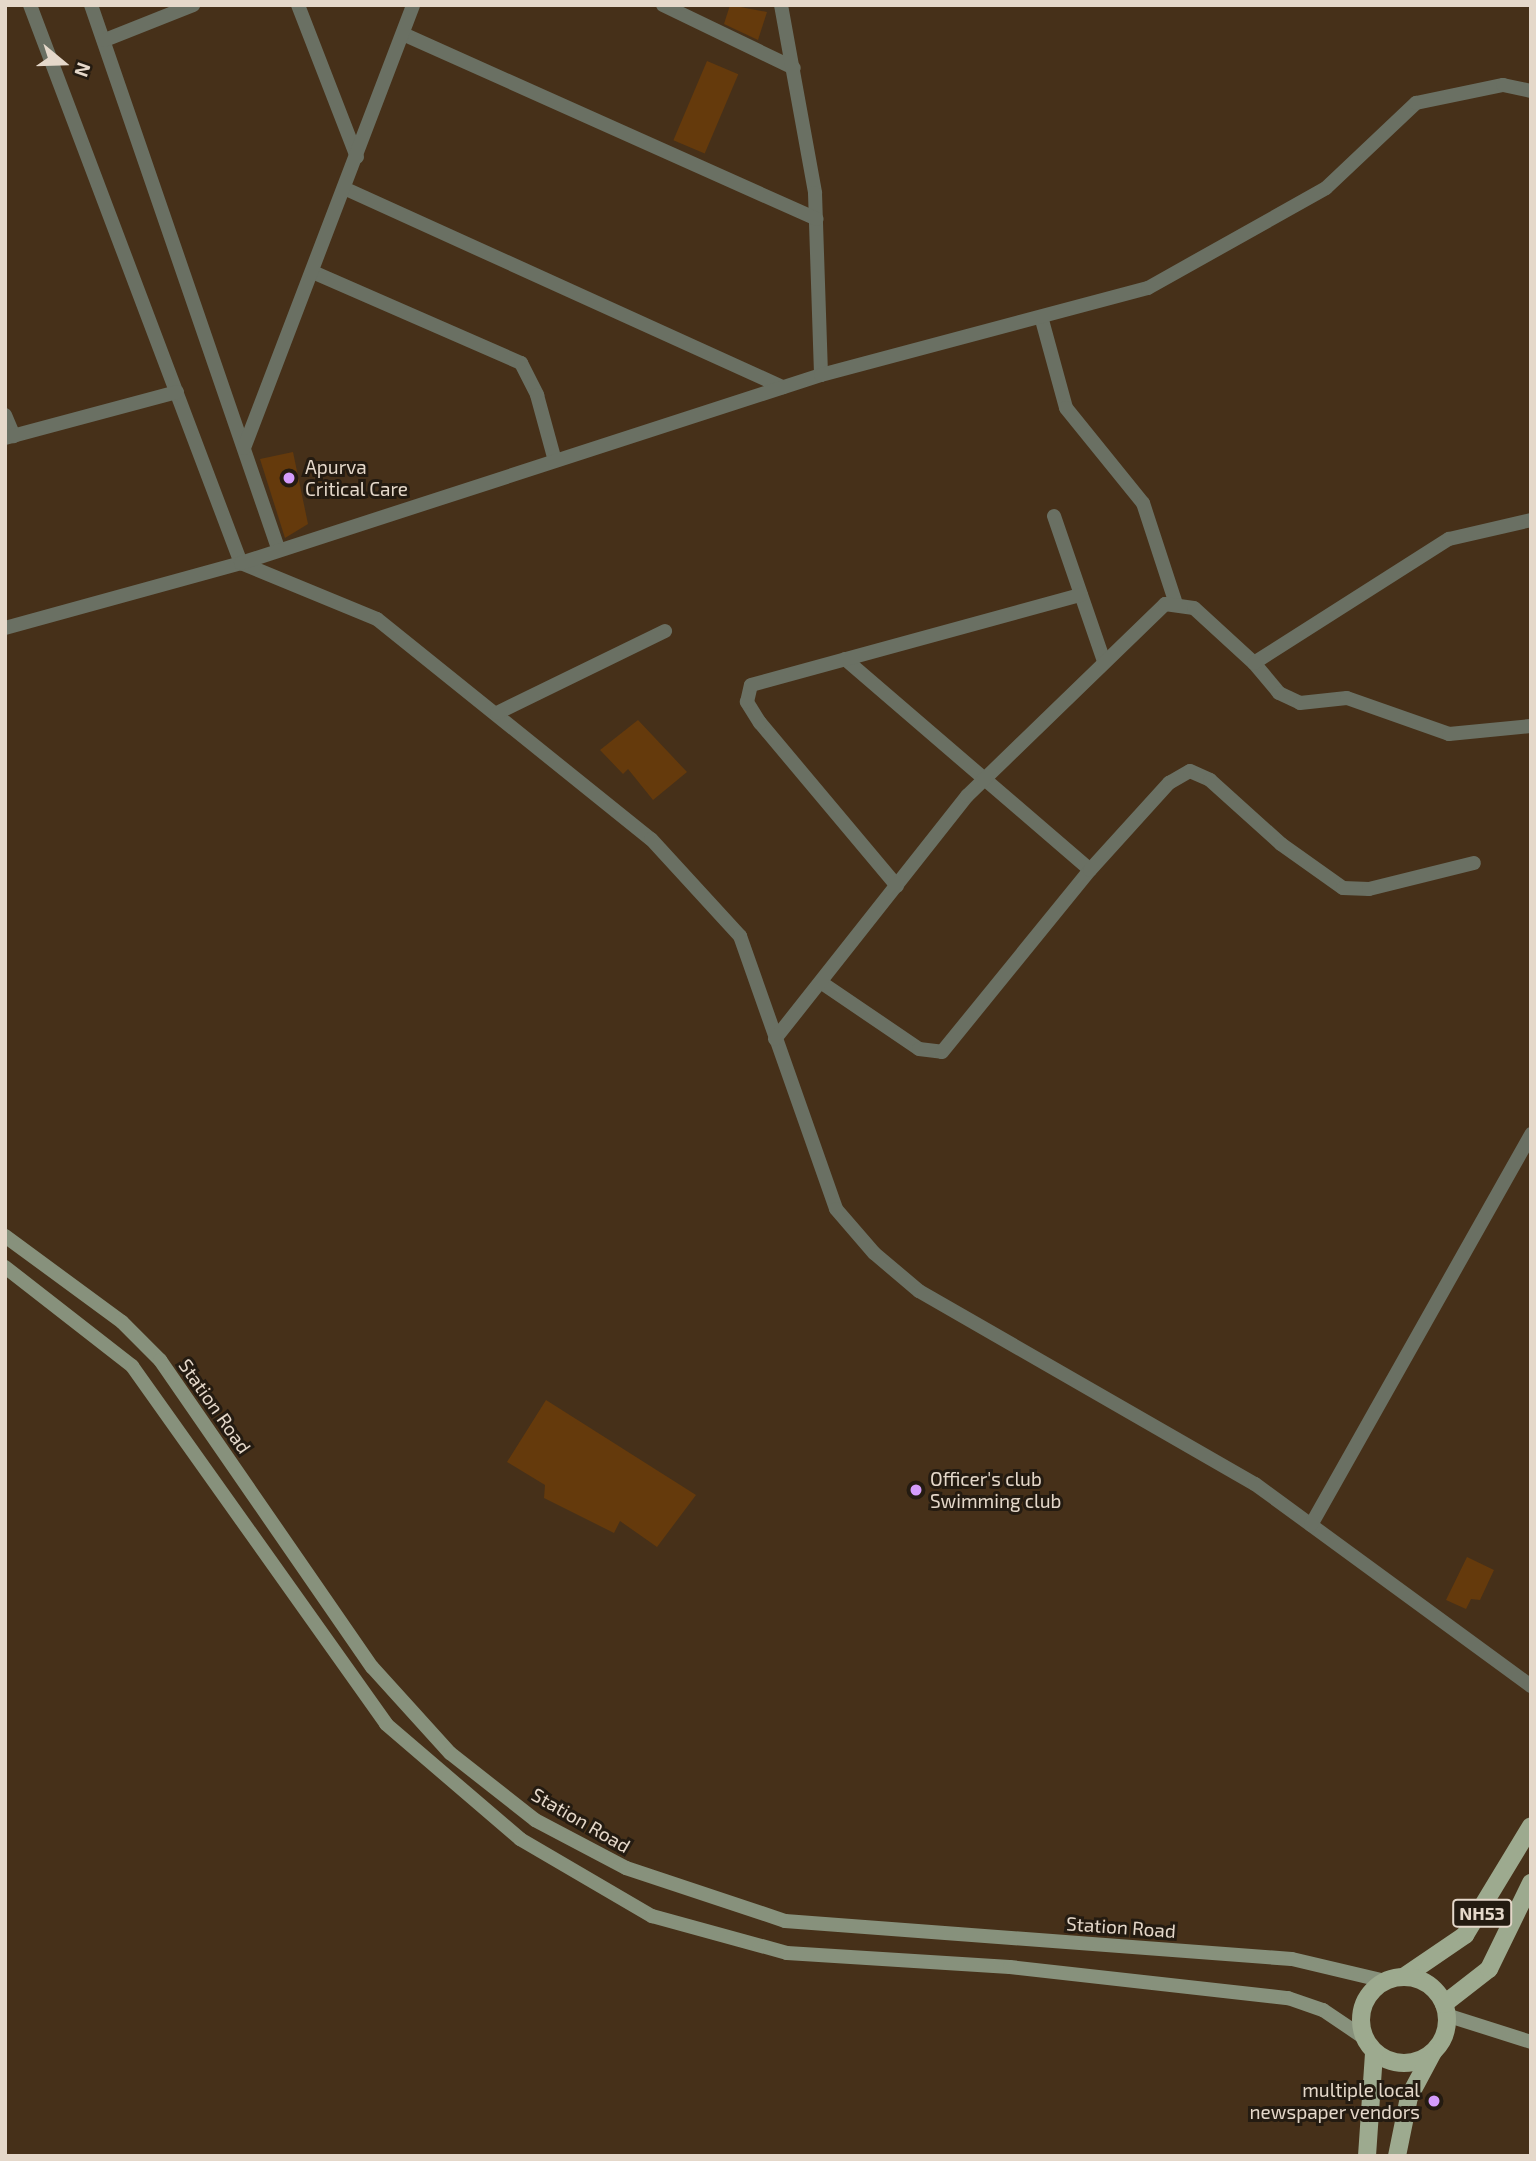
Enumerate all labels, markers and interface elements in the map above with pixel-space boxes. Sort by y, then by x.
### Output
north arrow [28,28,98,98]
text: N [70,60,96,80]
place label: Apurva Critical Care [305,456,409,500]
marker: Apurva Critical Care [279,468,299,488]
street label: Station Road [174,1354,256,1458]
place label: Officer's club Swimming club [930,1468,1061,1512]
marker: Officer's club Swimming club [908,1482,924,1498]
street label: Station Road [528,1783,634,1857]
road number: NH53 [1450,1898,1514,1927]
street label: Station Road [1065,1912,1177,1942]
place label: multiple local newspaper vendors [1249,2079,1420,2123]
marker: multiple local newspaper vendors [1426,2093,1442,2109]

